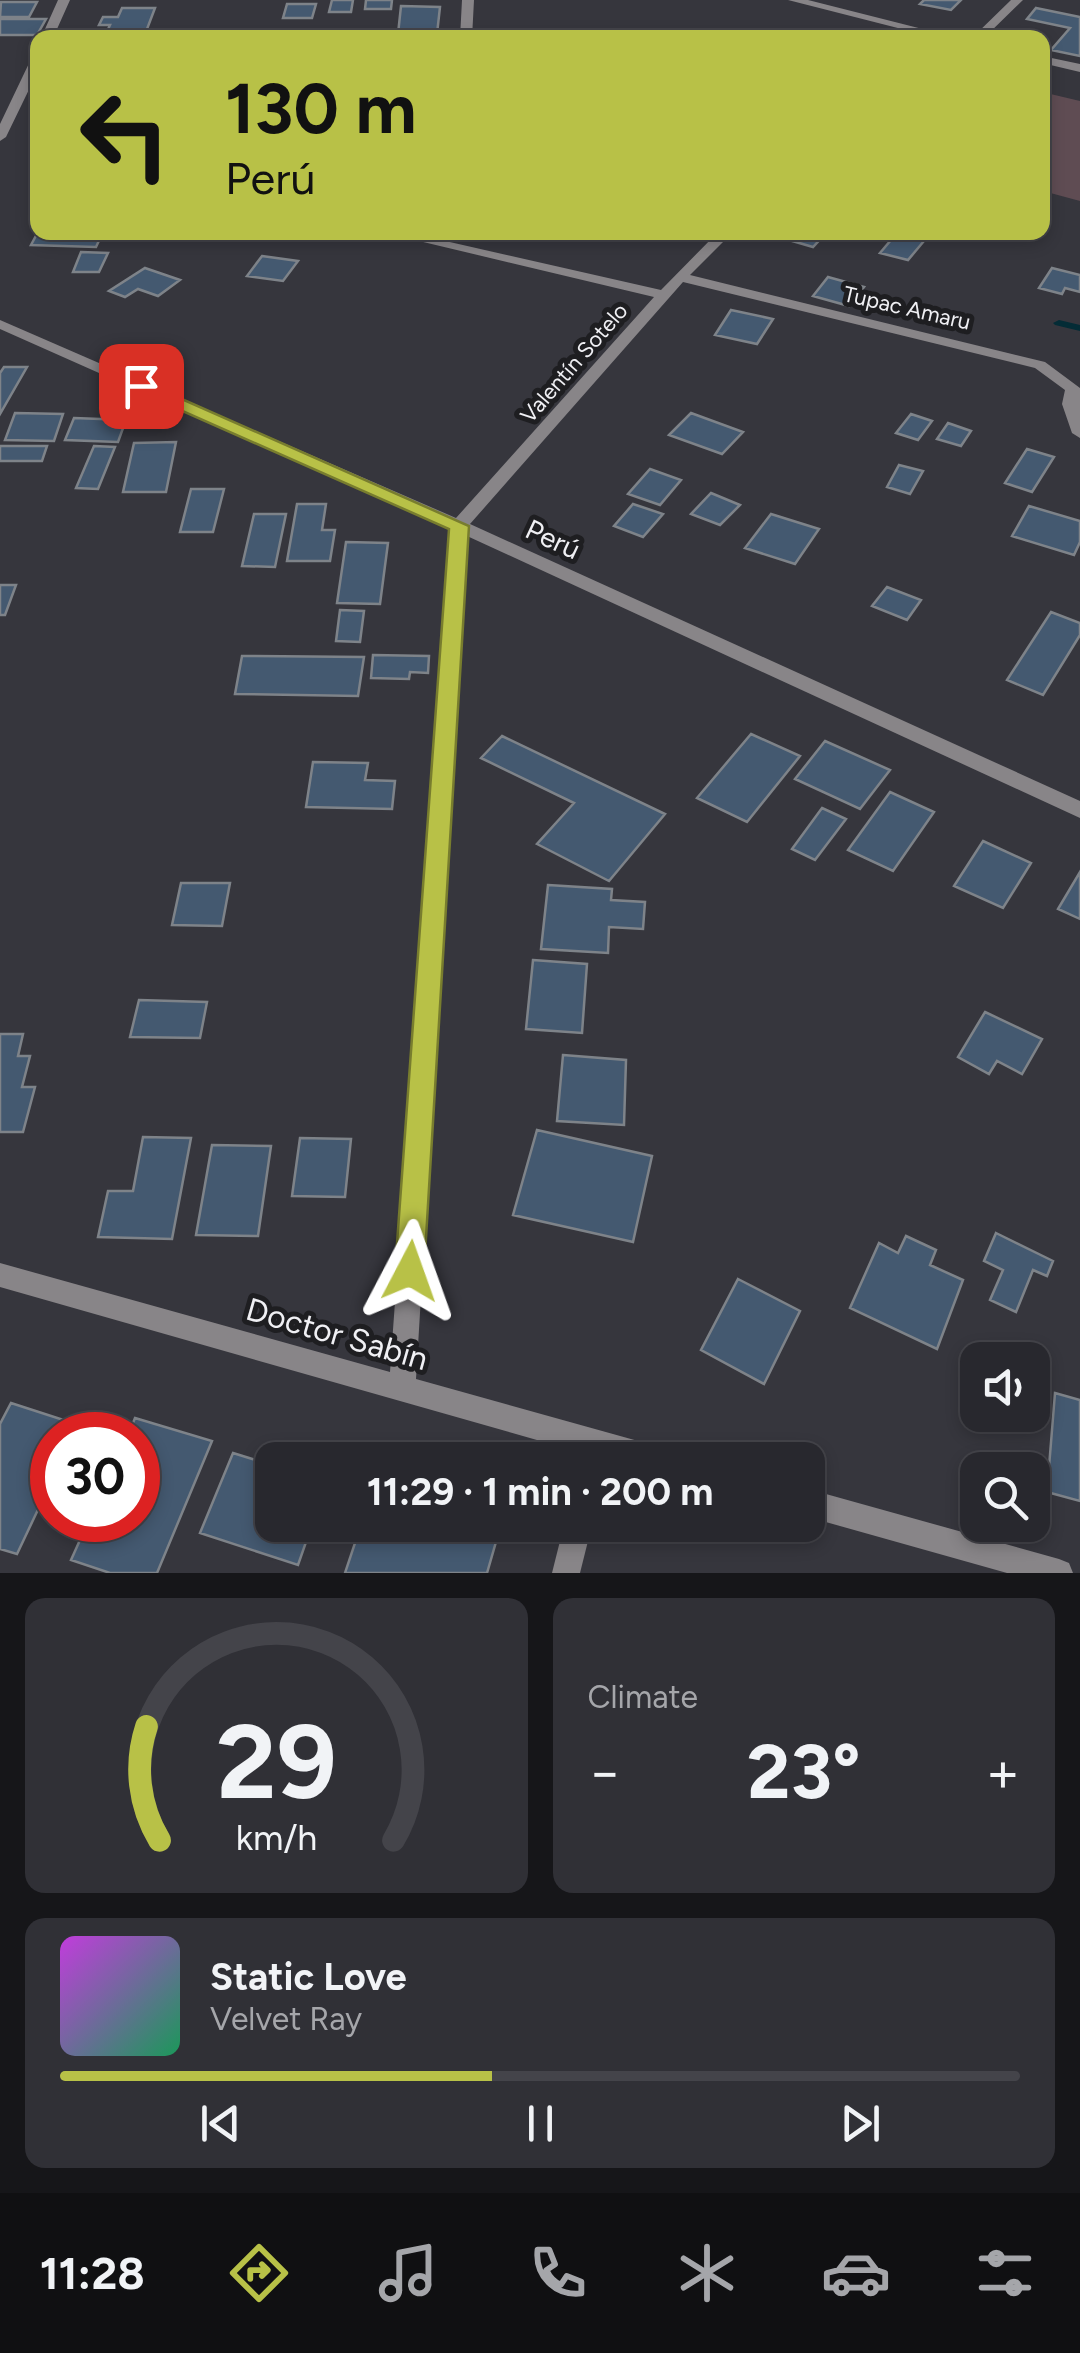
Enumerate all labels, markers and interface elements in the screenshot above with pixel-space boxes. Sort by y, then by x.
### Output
text: 130 m [225,66,417,151]
icon: left [60,70,190,200]
text: Perú [225,151,316,205]
street label: Tupac Amaru [841,280,973,336]
street label: Valentín Sotelo [515,298,633,428]
pin [99,344,184,429]
icon: arrive [114,359,169,414]
street label: Perú [520,512,586,566]
position arrow [358,1219,462,1323]
street label: Doctor Sabín [242,1290,432,1378]
map controls [960,1342,1050,1542]
button: sound [960,1342,1050,1432]
speed limit sign: 30 [30,1412,160,1542]
button: search [960,1452,1050,1542]
text: 11:29 · 1 min · 200 m [367,1469,713,1515]
text: Climate [588,1678,698,1716]
text: 29 [216,1699,337,1824]
text: 23° [747,1727,860,1817]
text: − [588,1739,622,1805]
text: + [986,1739,1020,1805]
text: km/h [235,1816,317,1859]
text: Static Love [210,1954,407,2000]
text: Velvet Ray [210,2000,362,2038]
icon: previous [193,2096,248,2151]
icon: pause [513,2096,568,2151]
icon: next [833,2096,888,2151]
icon: directions [224,2238,294,2308]
icon: music [373,2238,443,2308]
icon: phone [523,2238,593,2308]
icon: climate [672,2238,742,2308]
icon: car [821,2238,891,2308]
icon: filters [970,2238,1040,2308]
text: 11:28 [40,2246,145,2300]

